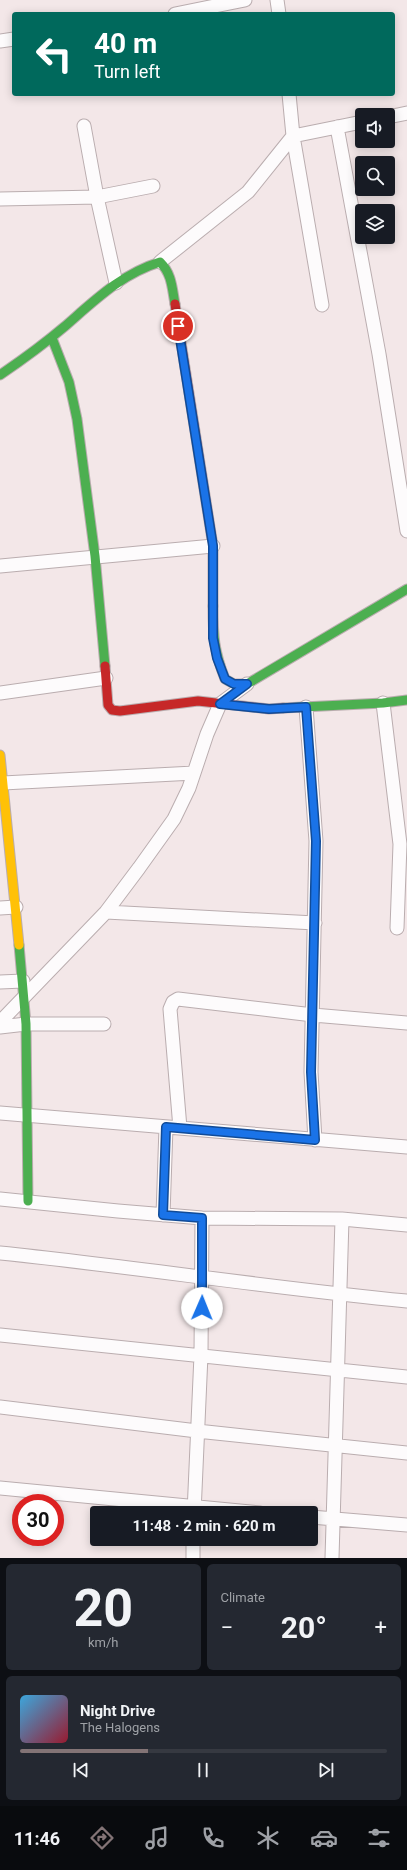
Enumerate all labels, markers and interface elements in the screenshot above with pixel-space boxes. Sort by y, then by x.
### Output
text: 40 m [94,27,157,60]
icon: left [28,28,80,80]
text: Turn left [94,61,160,82]
map controls [355,108,395,244]
button: sound [355,108,395,148]
button: search [355,156,395,196]
button: layers [355,204,395,244]
pin [161,309,195,343]
icon: arrive [167,315,189,337]
position arrow [181,1287,223,1329]
speed limit sign: 30 [12,1494,64,1546]
text: 11:48 · 2 min · 620 m [133,1517,275,1535]
text: 20 [73,1578,133,1639]
text: Climate [221,1590,265,1605]
text: 20° [281,1610,327,1645]
text: − [221,1615,233,1640]
text: + [375,1615,387,1640]
text: km/h [88,1635,119,1650]
text: Night Drive [80,1702,155,1720]
text: The Halogens [80,1720,160,1735]
icon: previous [70,1759,92,1781]
icon: pause [192,1759,214,1781]
icon: next [315,1759,337,1781]
icon: directions [88,1824,116,1852]
icon: music [143,1824,171,1852]
icon: phone [199,1824,227,1852]
icon: climate [254,1824,282,1852]
icon: car [310,1824,338,1852]
icon: filters [365,1824,393,1852]
text: 11:46 [14,1828,60,1849]

